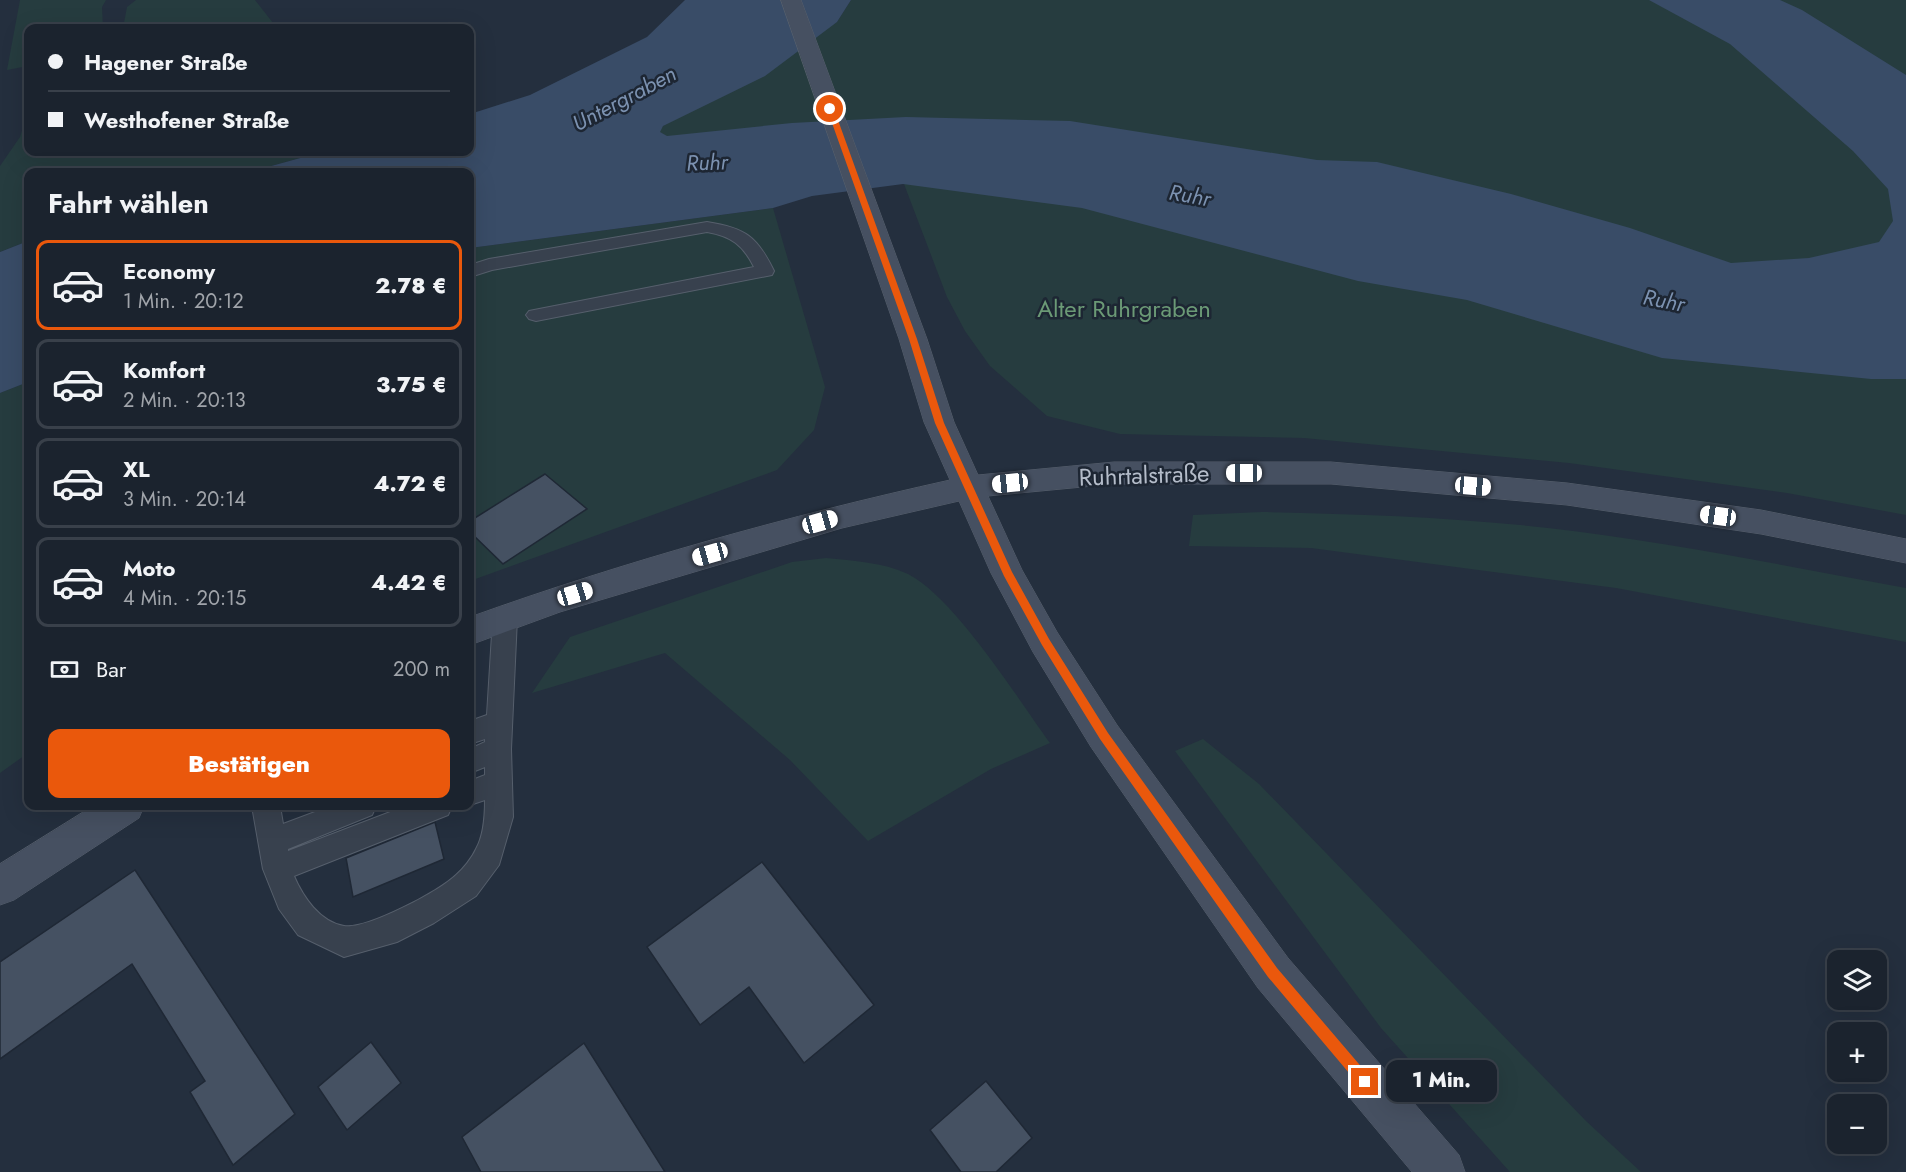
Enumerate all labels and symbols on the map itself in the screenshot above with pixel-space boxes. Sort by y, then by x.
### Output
water label: Untergraben [566,57,682,139]
route start [816,95,843,122]
water label: Ruhr [686,145,730,179]
water label: Ruhr [1167,176,1215,215]
water label: Ruhr [1640,280,1689,320]
park label: Alter Ruhrgraben [1037,291,1211,326]
street label: Ruhrtalstraße [1078,455,1210,495]
car [1226,464,1262,482]
car [991,472,1029,494]
car [1454,475,1492,497]
car [1699,505,1737,527]
car [800,508,840,536]
car [690,540,730,568]
car [555,580,595,608]
callout: 1 Min. [1386,1061,1497,1103]
route end [1351,1068,1378,1095]

